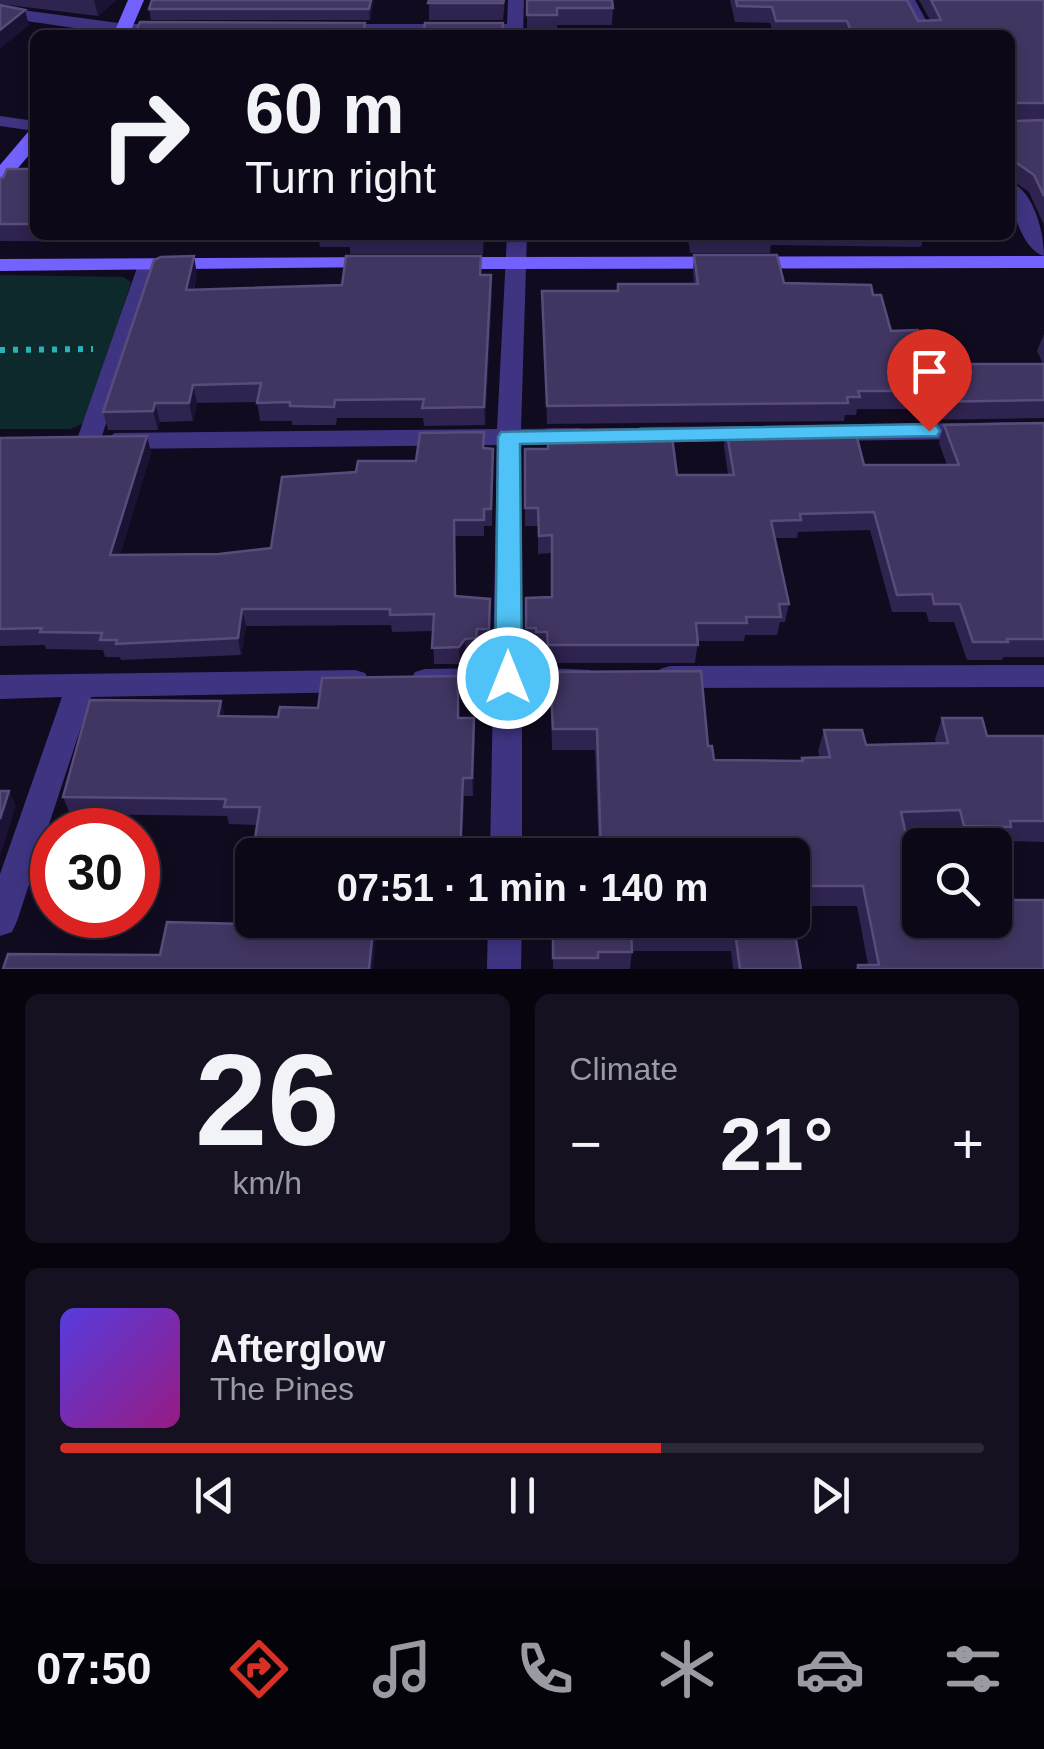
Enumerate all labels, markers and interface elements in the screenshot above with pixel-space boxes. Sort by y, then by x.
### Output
icon: right [80,70,210,200]
text: 60 m [245,70,405,148]
text: Turn right [245,152,436,203]
pin [887,329,972,432]
icon: arrive [902,344,957,399]
position arrow [456,626,560,730]
speed limit sign: 30 [30,808,160,938]
map controls [902,828,1012,938]
button: search [902,828,1012,938]
text: 07:51 · 1 min · 140 m [337,867,708,909]
text: 26 [195,1027,340,1173]
text: Climate [570,1051,678,1087]
text: 21° [720,1102,833,1186]
text: − [570,1113,602,1175]
text: + [952,1113,984,1175]
text: km/h [233,1165,302,1201]
text: Afterglow [210,1328,385,1370]
text: The Pines [210,1371,354,1407]
icon: previous [187,1468,242,1523]
icon: pause [495,1468,550,1523]
icon: next [803,1468,858,1523]
icon: directions [224,1634,294,1704]
icon: music [367,1634,437,1704]
icon: phone [510,1634,580,1704]
icon: climate [652,1634,722,1704]
icon: car [795,1634,865,1704]
icon: filters [938,1634,1008,1704]
text: 07:50 [36,1643,151,1694]

